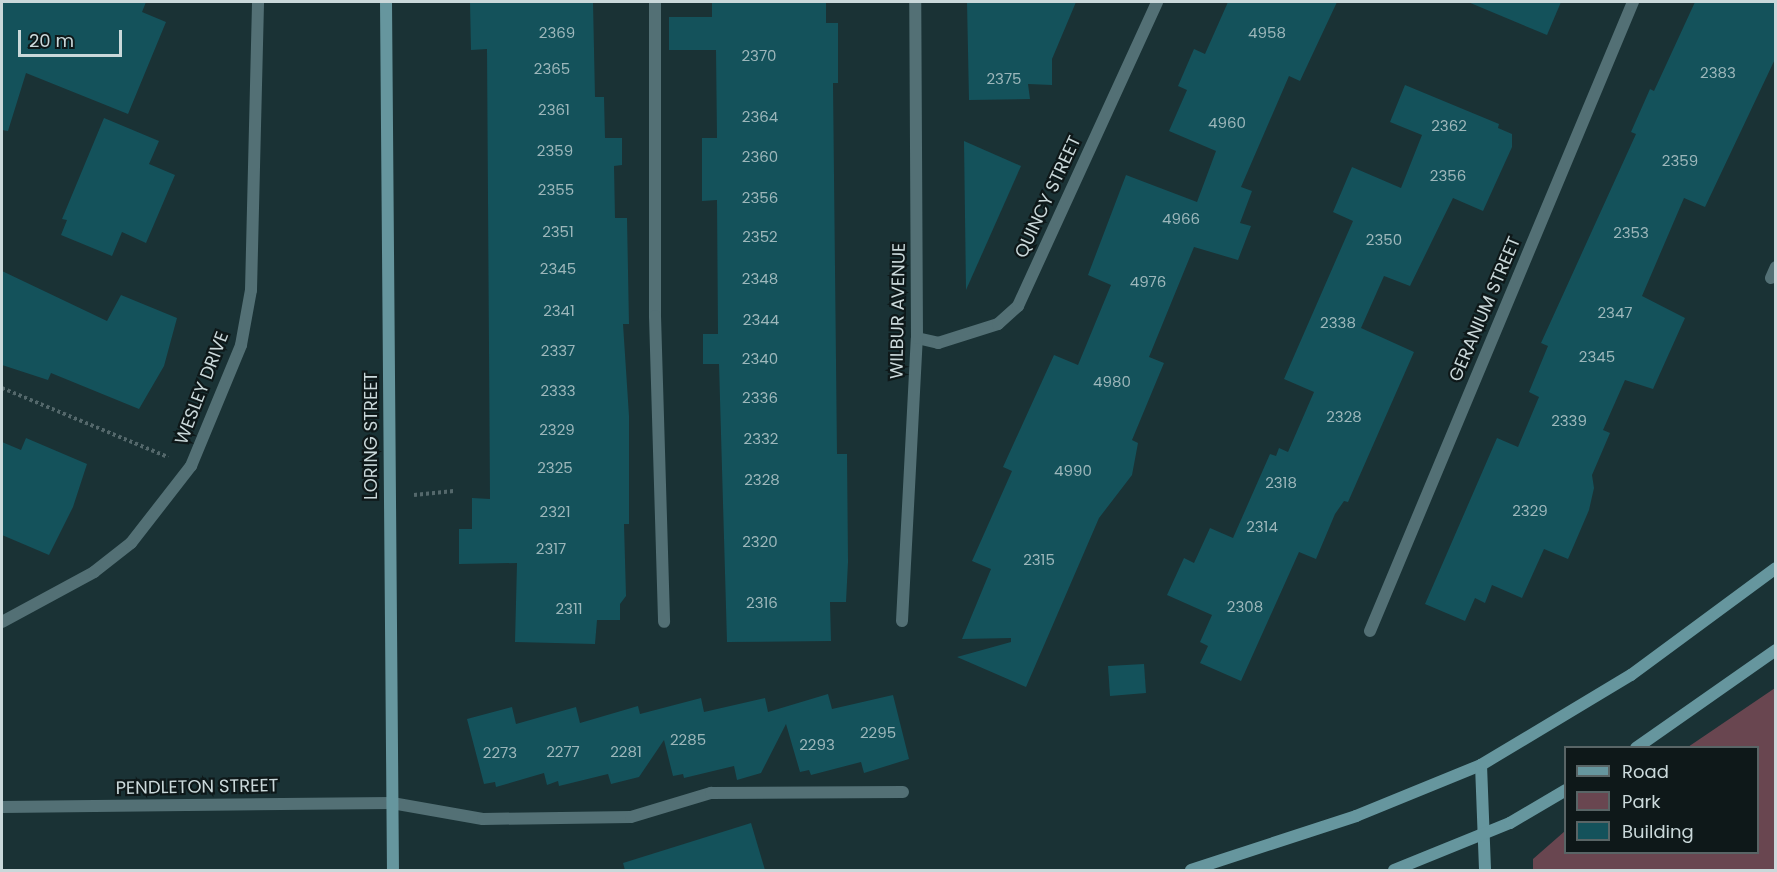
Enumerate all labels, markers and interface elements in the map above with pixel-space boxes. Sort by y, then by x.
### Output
scale bar [21,18,124,56]
house number: 2369 [539,24,575,42]
house number: 4958 [1248,24,1286,42]
text: 20 m [29,28,74,53]
house number: 2370 [741,47,777,65]
house number: 2365 [534,60,570,78]
house number: 2383 [1700,64,1736,82]
house number: 2375 [986,70,1022,88]
house number: 2361 [538,101,570,119]
house number: 2364 [742,108,778,126]
house number: 4960 [1208,114,1246,132]
house number: 2362 [1431,117,1467,135]
street label: QUINCY STREET [1010,133,1086,261]
house number: 2359 [537,142,573,160]
house number: 2360 [742,148,778,166]
house number: 2359 [1662,152,1698,170]
house number: 2356 [1430,167,1466,185]
house number: 2355 [538,181,574,199]
house number: 2356 [742,189,778,207]
house number: 4966 [1162,210,1200,228]
house number: 2351 [542,223,574,241]
house number: 2353 [1613,224,1649,242]
house number: 2352 [742,228,778,246]
house number: 2350 [1366,231,1402,249]
street label: GERANIUM STREET [1445,233,1525,385]
street label: WILBUR AVENUE [886,243,910,379]
house number: 2345 [540,260,576,278]
house number: 2348 [742,270,778,288]
house number: 4976 [1130,273,1166,291]
house number: 2341 [543,302,575,320]
house number: 2347 [1597,304,1633,322]
house number: 2344 [743,311,779,329]
house number: 2338 [1320,314,1356,332]
street label: WESLEY DRIVE [171,328,233,448]
house number: 2337 [541,342,575,360]
house number: 2345 [1579,348,1615,366]
house number: 2340 [742,350,778,368]
street label: LORING STREET [360,372,382,500]
house number: 4980 [1093,373,1131,391]
house number: 2333 [540,382,576,400]
house number: 2336 [742,389,778,407]
house number: 2328 [1326,408,1362,426]
house number: 2339 [1551,412,1587,430]
house number: 2329 [539,421,575,439]
house number: 2332 [744,430,778,448]
house number: 2325 [537,459,573,477]
house number: 4990 [1054,462,1092,480]
house number: 2328 [744,471,780,489]
house number: 2318 [1265,474,1297,492]
house number: 2329 [1512,502,1548,520]
house number: 2321 [540,503,570,521]
house number: 2314 [1246,518,1278,536]
house number: 2320 [742,533,778,551]
house number: 2317 [536,540,566,558]
house number: 2315 [1023,551,1055,569]
house number: 2316 [746,594,778,612]
house number: 2308 [1227,598,1263,616]
house number: 2311 [555,600,583,618]
house number: 2295 [860,724,896,742]
house number: 2285 [670,731,706,749]
house number: 2293 [799,736,835,754]
house number: 2277 [546,743,580,761]
house number: 2281 [610,743,642,761]
house number: 2273 [483,744,517,762]
legend [1564,746,1759,854]
text: Road [1622,759,1669,784]
street label: PENDLETON STREET [115,775,279,799]
text: Park [1622,789,1661,814]
text: Building [1622,819,1694,844]

